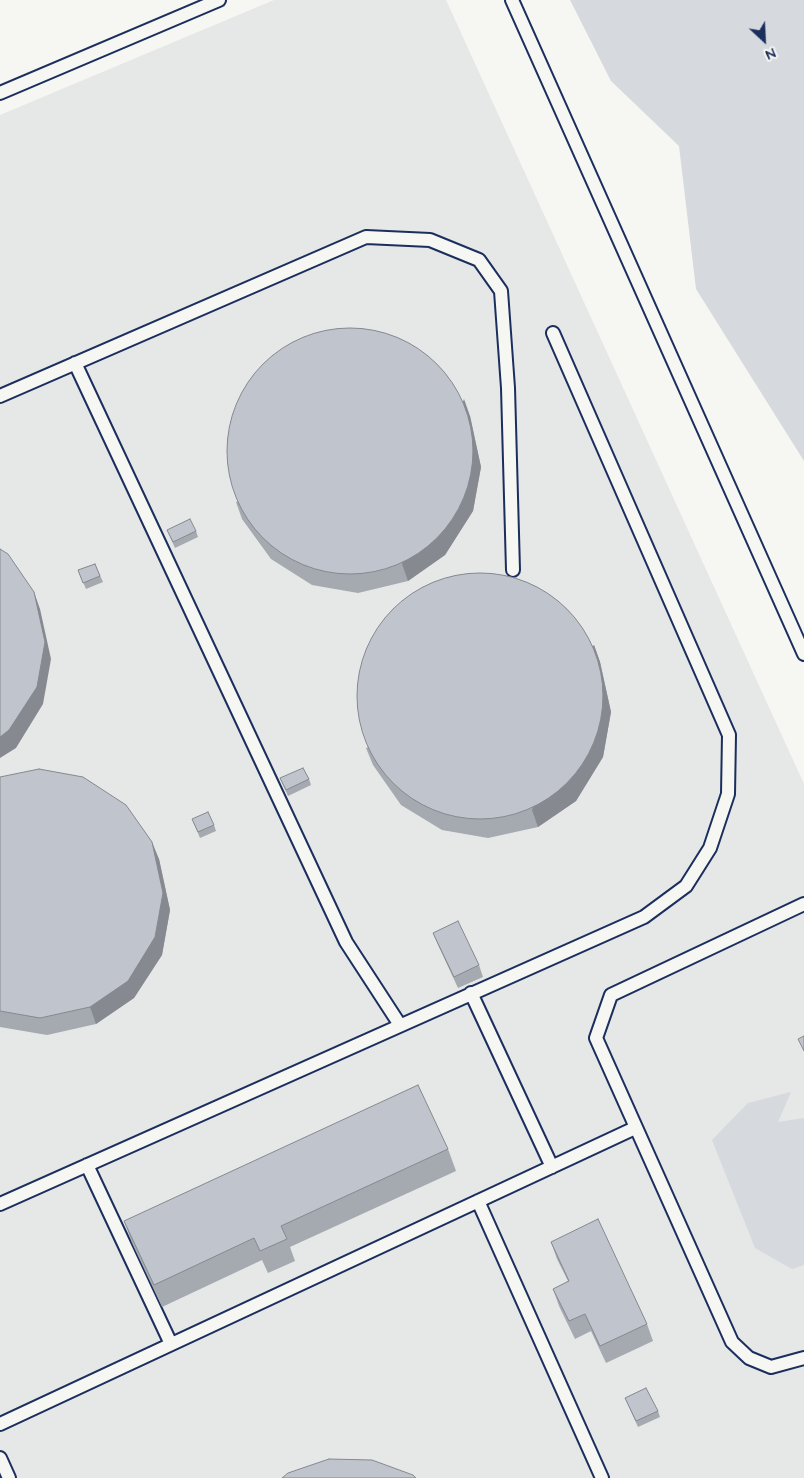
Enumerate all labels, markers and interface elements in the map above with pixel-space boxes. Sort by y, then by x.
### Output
north arrow [739,15,789,65]
text: N [762,43,779,65]

